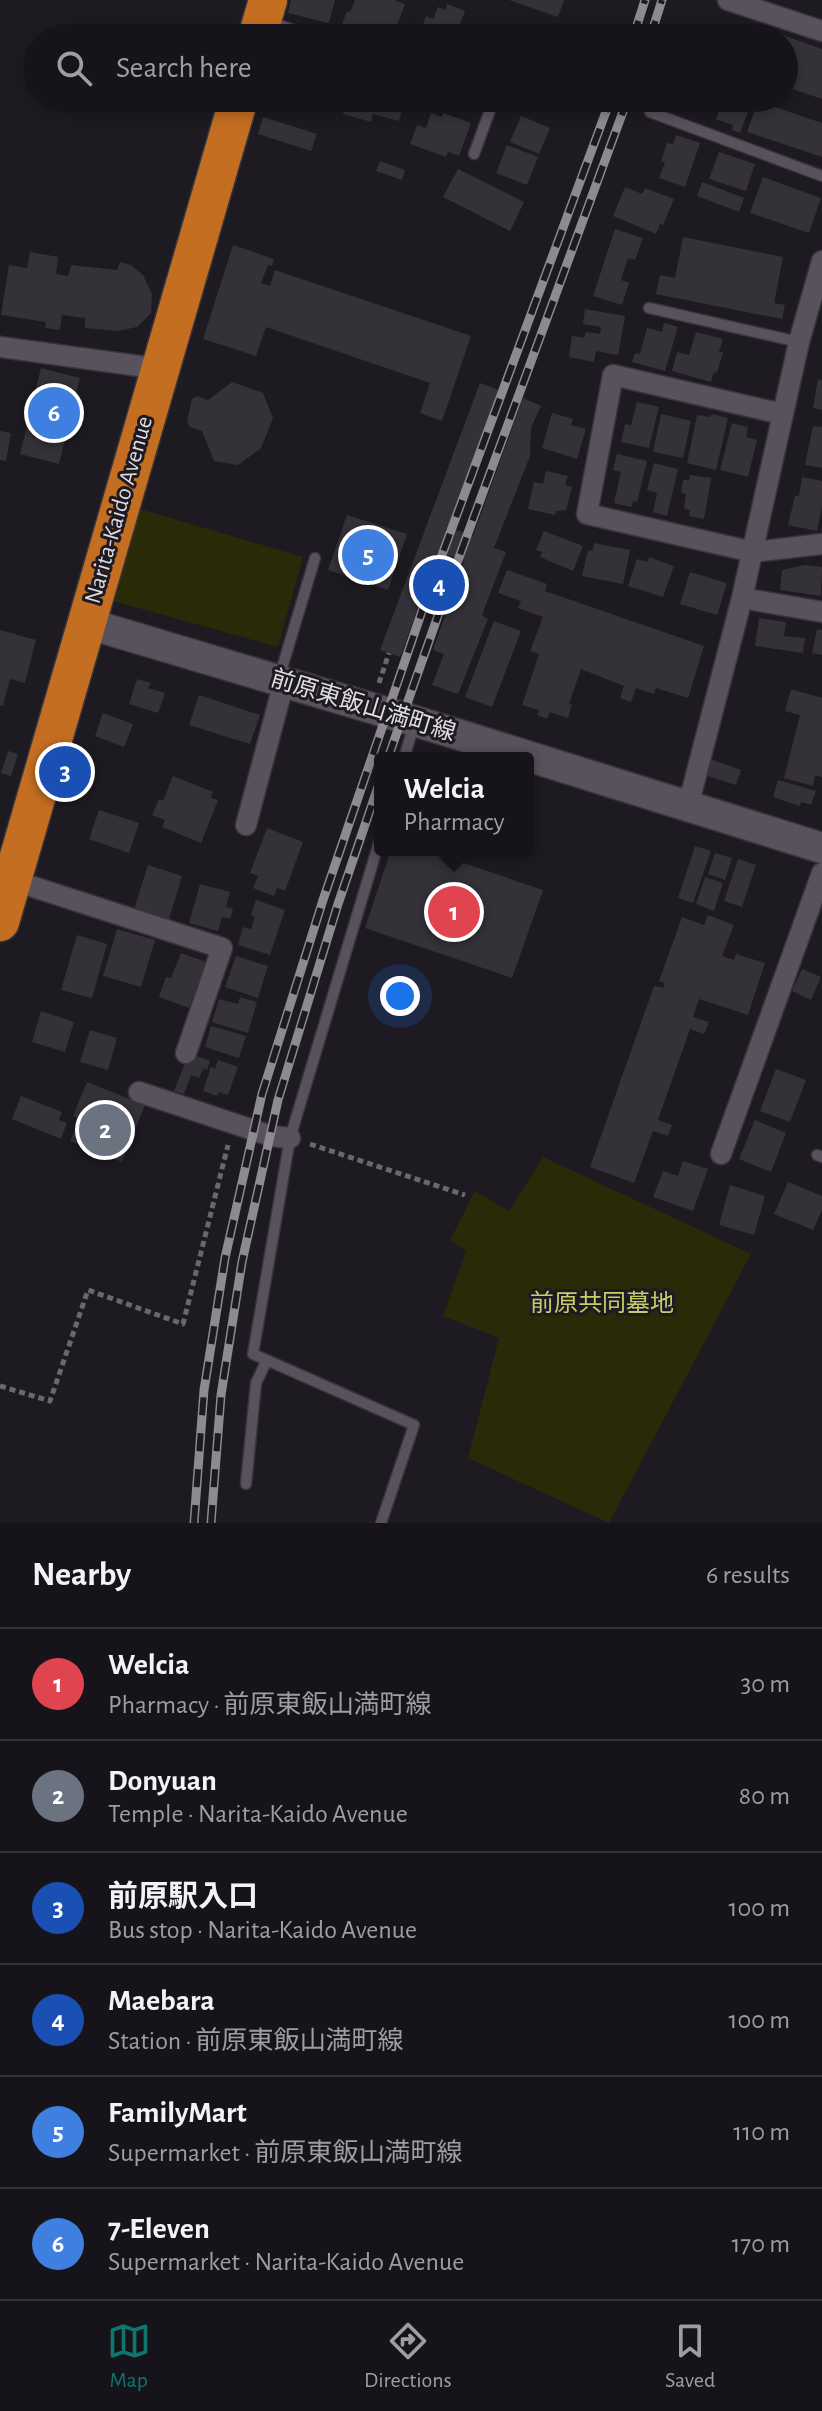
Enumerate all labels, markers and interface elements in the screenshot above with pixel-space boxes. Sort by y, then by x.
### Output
search box [24,24,798,112]
icon: search [52,46,96,90]
text: Search here [116,53,252,83]
pin: 6 [28,383,80,443]
street label: Narita-Kaido Avenue [81,414,157,606]
pin: 5 [342,525,394,585]
pin: 4 [413,555,465,615]
street label: 前原東飯山満町線 [268,665,459,746]
pin: 3 [39,742,91,802]
popup [374,752,534,856]
text: Welcia [403,774,485,804]
text: Pharmacy [403,809,505,835]
pin: 1 [428,882,480,942]
your location [380,976,420,1016]
pin: 2 [79,1100,131,1160]
park label: 前原共同墓地 [530,1290,674,1316]
text: Nearby [32,1558,131,1592]
text: 6 results [706,1562,790,1588]
text: Welcia [108,1650,189,1680]
text: 1 [53,1671,63,1697]
text: 30 m [740,1671,790,1697]
text: Pharmacy · 前原東飯山満町線 [108,1692,432,1718]
text: Donyuan [108,1766,217,1796]
text: 2 [52,1783,64,1809]
text: 80 m [739,1783,790,1809]
text: Temple · Narita-Kaido Avenue [108,1801,408,1827]
text: 前原駅入口 [108,1882,258,1912]
text: 3 [52,1895,64,1921]
text: 100 m [729,1895,790,1921]
text: Bus stop · Narita-Kaido Avenue [108,1917,417,1943]
text: Maebara [108,1986,215,2016]
text: 4 [51,2007,65,2033]
text: 100 m [729,2007,790,2033]
text: Station · 前原東飯山満町線 [108,2028,404,2054]
text: FamilyMart [108,2098,247,2128]
text: 5 [52,2119,64,2145]
text: 110 m [733,2119,790,2145]
text: Supermarket · 前原東飯山満町線 [108,2140,462,2166]
text: 7-Eleven [108,2214,210,2244]
text: 6 [52,2231,64,2257]
text: 170 m [731,2231,790,2257]
text: Supermarket · Narita-Kaido Avenue [108,2249,464,2275]
tab: Map [107,2319,151,2393]
tab: Directions [364,2319,452,2393]
tab: Saved [665,2319,715,2393]

